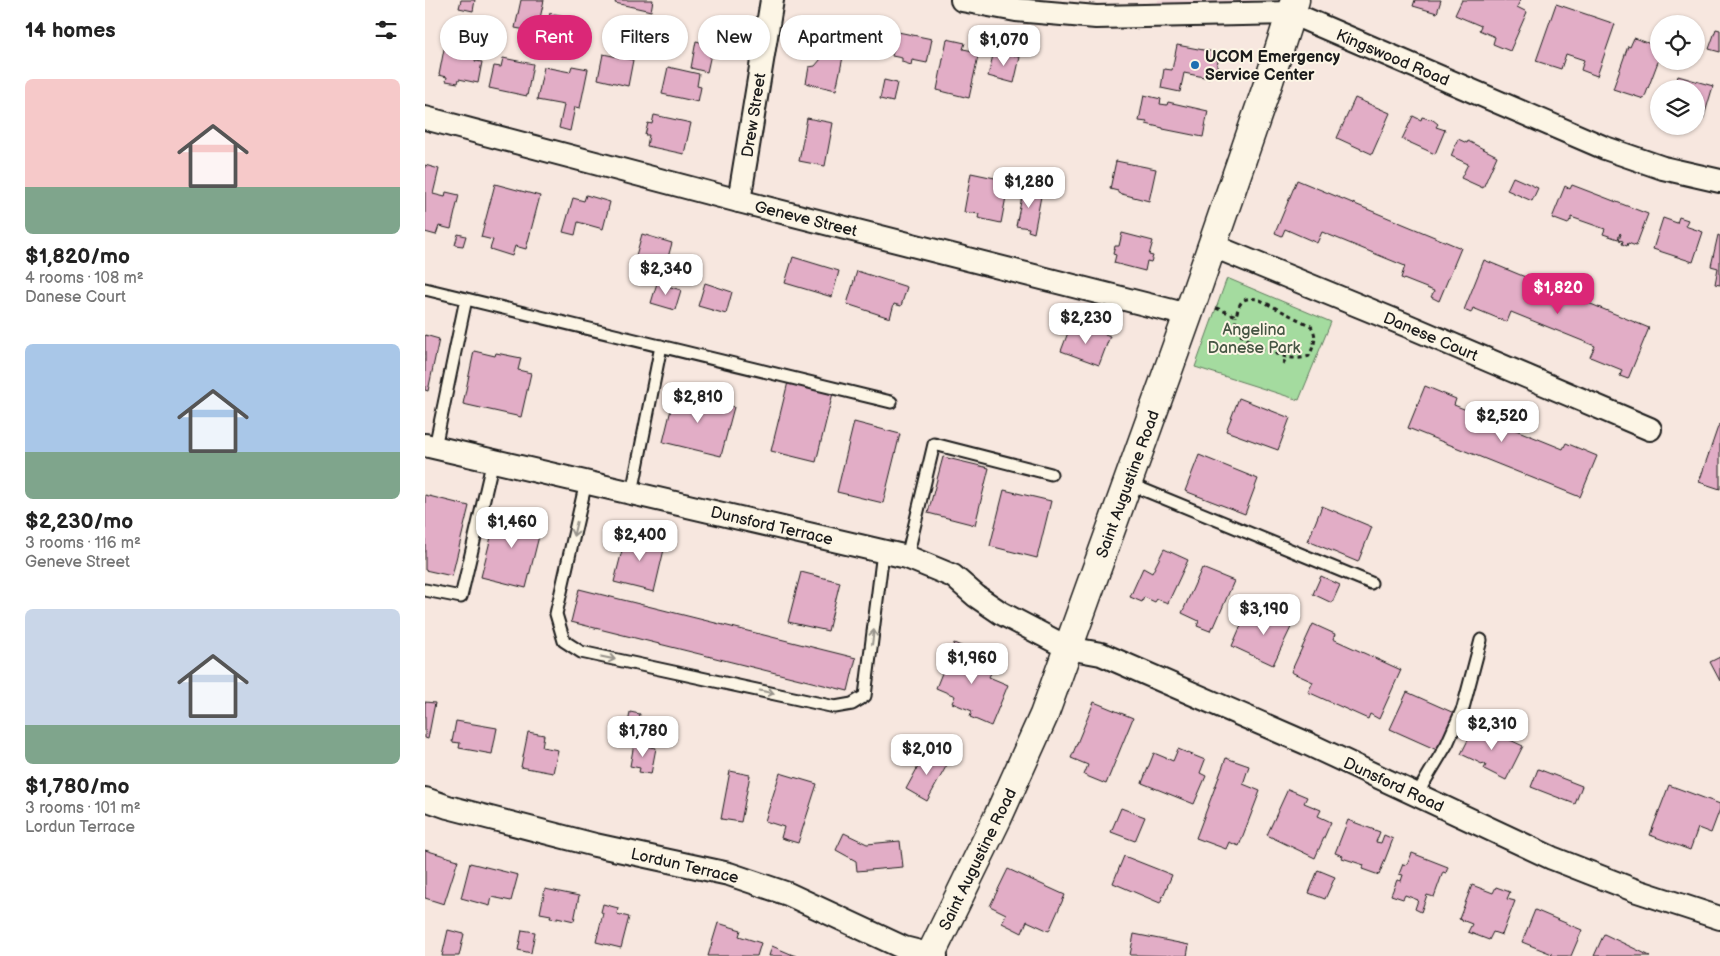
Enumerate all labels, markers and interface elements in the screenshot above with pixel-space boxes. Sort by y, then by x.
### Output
chip: Buy [440,15,507,60]
chip: Rent [517,15,592,60]
chip: Filters [602,15,688,60]
chip: New [698,15,770,60]
chip: Apartment [780,15,901,60]
map controls [1650,15,1705,135]
button: locate [1650,15,1705,70]
icon: filters [372,16,400,44]
text: 14 homes [25,18,116,43]
pin: $1,070 [963,24,1045,67]
street label: Kingswood Road [1333,26,1452,91]
text: $1,070 [979,31,1029,50]
place label: UCOM Emergency Service Center [1205,48,1341,85]
marker: UCOM Emergency Service Center [1189,59,1201,71]
street label: Drew Street [738,72,771,159]
button: layers [1650,80,1705,135]
icon: home [168,111,258,201]
pin: $1,280 [988,166,1070,209]
text: $1,280 [1004,173,1054,192]
street label: Geneve Street [752,198,859,241]
text: $1,820/mo [25,244,130,269]
pin: $2,340 [625,254,707,296]
text: $2,340 [640,260,692,279]
text: 4 rooms · 108 m² [25,269,144,288]
pin: $1,820 [1517,272,1599,315]
text: $1,820 [1533,279,1583,298]
text: Danese Court [25,288,126,307]
pin: $2,230 [1045,302,1127,345]
text: $2,230 [1060,309,1112,328]
street label: Danese Court [1380,309,1481,366]
park label: Angelina Danese Park [1208,321,1301,358]
icon: home [168,376,258,466]
pin: $2,810 [657,382,739,424]
text: $2,810 [673,388,723,407]
pin: $2,520 [1461,400,1543,443]
text: $2,520 [1476,407,1528,426]
street label: Saint Augustine Road [1093,408,1164,561]
street label: Dunsford Terrace [709,503,835,550]
pin: $1,460 [471,506,553,549]
text: $2,230/mo [25,509,133,534]
text: $1,460 [487,513,537,532]
pin: $2,400 [599,520,681,562]
one-way arrow [570,521,579,537]
text: $2,400 [613,526,667,545]
text: 3 rooms · 116 m² [25,534,141,553]
text: Geneve Street [25,553,130,572]
pin: $3,190 [1223,594,1305,636]
text: $3,190 [1239,600,1289,619]
one-way arrow [868,629,878,645]
icon: home [168,641,258,731]
pin: $1,960 [931,642,1013,685]
text: $1,960 [947,649,997,668]
one-way arrow [599,654,615,663]
one-way arrow [758,688,774,697]
pin: $2,310 [1451,708,1533,751]
text: $2,310 [1467,715,1517,734]
pin: $1,780 [602,716,684,758]
text: $1,780 [618,722,668,741]
pin: $2,010 [886,734,968,776]
text: $2,010 [902,740,952,759]
street label: Dunsford Road [1340,754,1447,817]
text: $1,780/mo [25,774,129,799]
street label: Saint Augustine Road [936,786,1021,934]
text: 3 rooms · 101 m² [25,799,141,818]
text: Lordun Terrace [25,818,135,837]
street label: Lordun Terrace [629,845,741,888]

